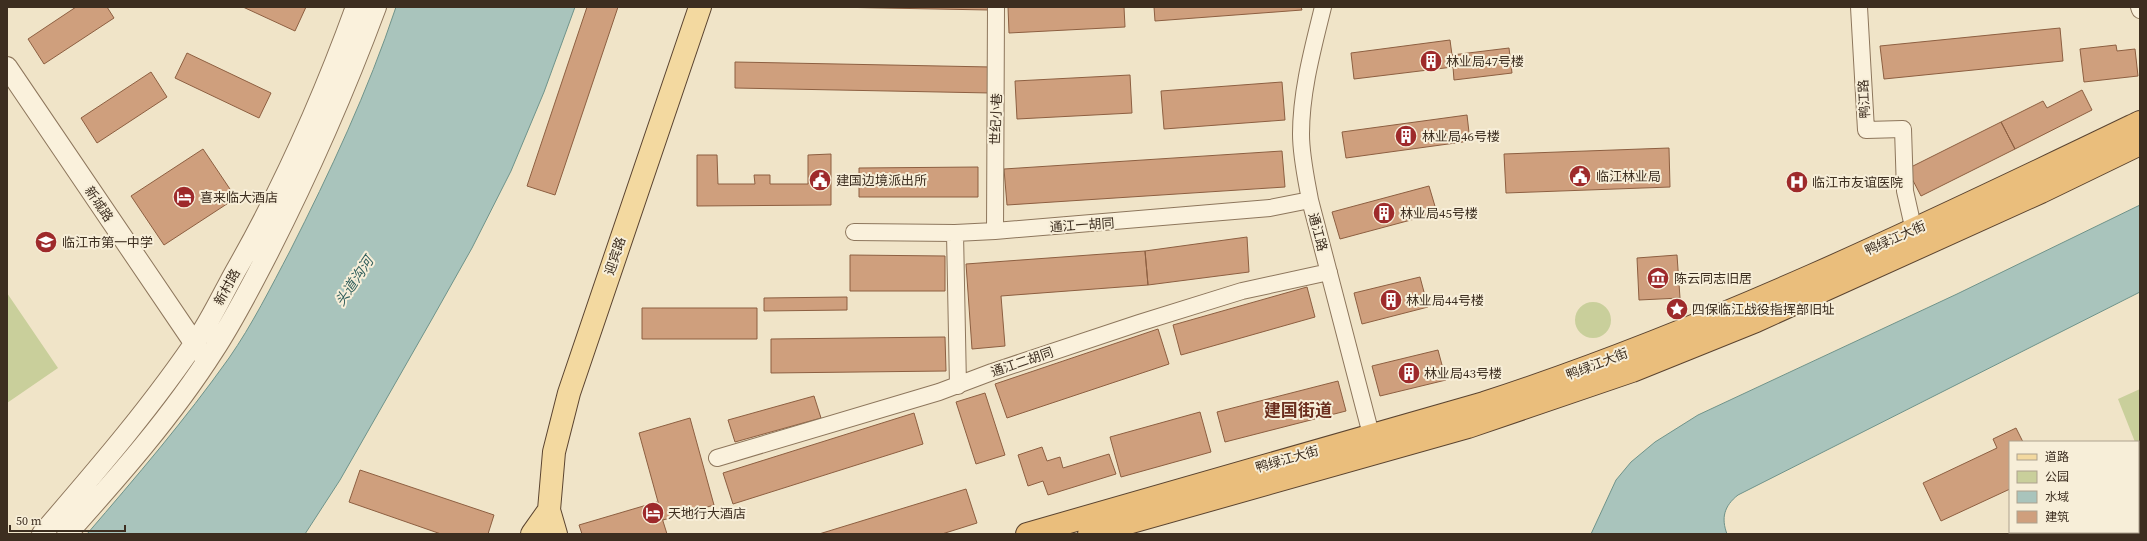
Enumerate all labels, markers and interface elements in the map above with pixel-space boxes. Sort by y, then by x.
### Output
building icon: 林业局47号楼 [1418,48,1444,74]
place label: 林业局47号楼 [1446,53,1524,70]
street label: 鸭江路 [1854,79,1874,119]
street label: 世纪小巷 [987,93,1005,145]
building icon: 林业局46号楼 [1393,123,1419,149]
place label: 林业局46号楼 [1422,128,1500,145]
public building icon: 临江林业局 [1567,163,1593,189]
public building icon: 建国边境派出所 [807,167,833,193]
place label: 临江林业局 [1596,168,1661,185]
hospital icon: 临江市友谊医院 [1784,169,1810,195]
place label: 建国边境派出所 [836,172,927,189]
place label: 临江市友谊医院 [1812,174,1903,191]
street label: 新城路 [81,183,117,225]
hotel icon: 喜来临大酒店 [171,184,197,210]
place label: 喜来临大酒店 [200,189,278,206]
building icon: 林业局45号楼 [1371,200,1397,226]
place label: 林业局45号楼 [1400,205,1478,222]
street label: 通江路 [1305,211,1331,253]
street label: 通江一胡同 [1049,214,1115,236]
street label: 鸭绿江大街 [1862,217,1928,259]
school or university icon: 临江市第一中学 [33,229,59,255]
place label: 临江市第一中学 [62,234,153,251]
street label: 迎宾路 [601,235,629,277]
water label: 头道沟河 [330,250,380,310]
museum icon: 陈云同志旧居 [1645,265,1671,291]
street label: 新村路 [210,266,244,308]
place label: 陈云同志旧居 [1674,270,1752,287]
building icon: 林业局44号楼 [1378,287,1404,313]
place label: 林业局44号楼 [1406,292,1484,309]
place icon: 四保临江战役指挥部旧址 [1664,296,1690,322]
place label: 四保临江战役指挥部旧址 [1692,301,1835,318]
street label: 通江二胡同 [988,343,1056,381]
street label: 鸭绿江大街 [1564,344,1630,384]
building icon: 林业局43号楼 [1396,360,1422,386]
place label: 林业局43号楼 [1424,365,1502,382]
district label: 建国街道 [1264,398,1332,422]
legend [2009,441,2139,533]
street label: 鸭绿江大街 [1253,442,1321,476]
text: 道路 [2045,449,2069,465]
text: 公园 [2045,469,2069,485]
text: 水域 [2045,489,2069,505]
hotel icon: 天地行大酒店 [640,500,666,526]
place label: 天地行大酒店 [668,505,746,522]
scale bar [10,507,125,533]
text: 建筑 [2045,509,2069,525]
text: 50 m [16,513,42,529]

